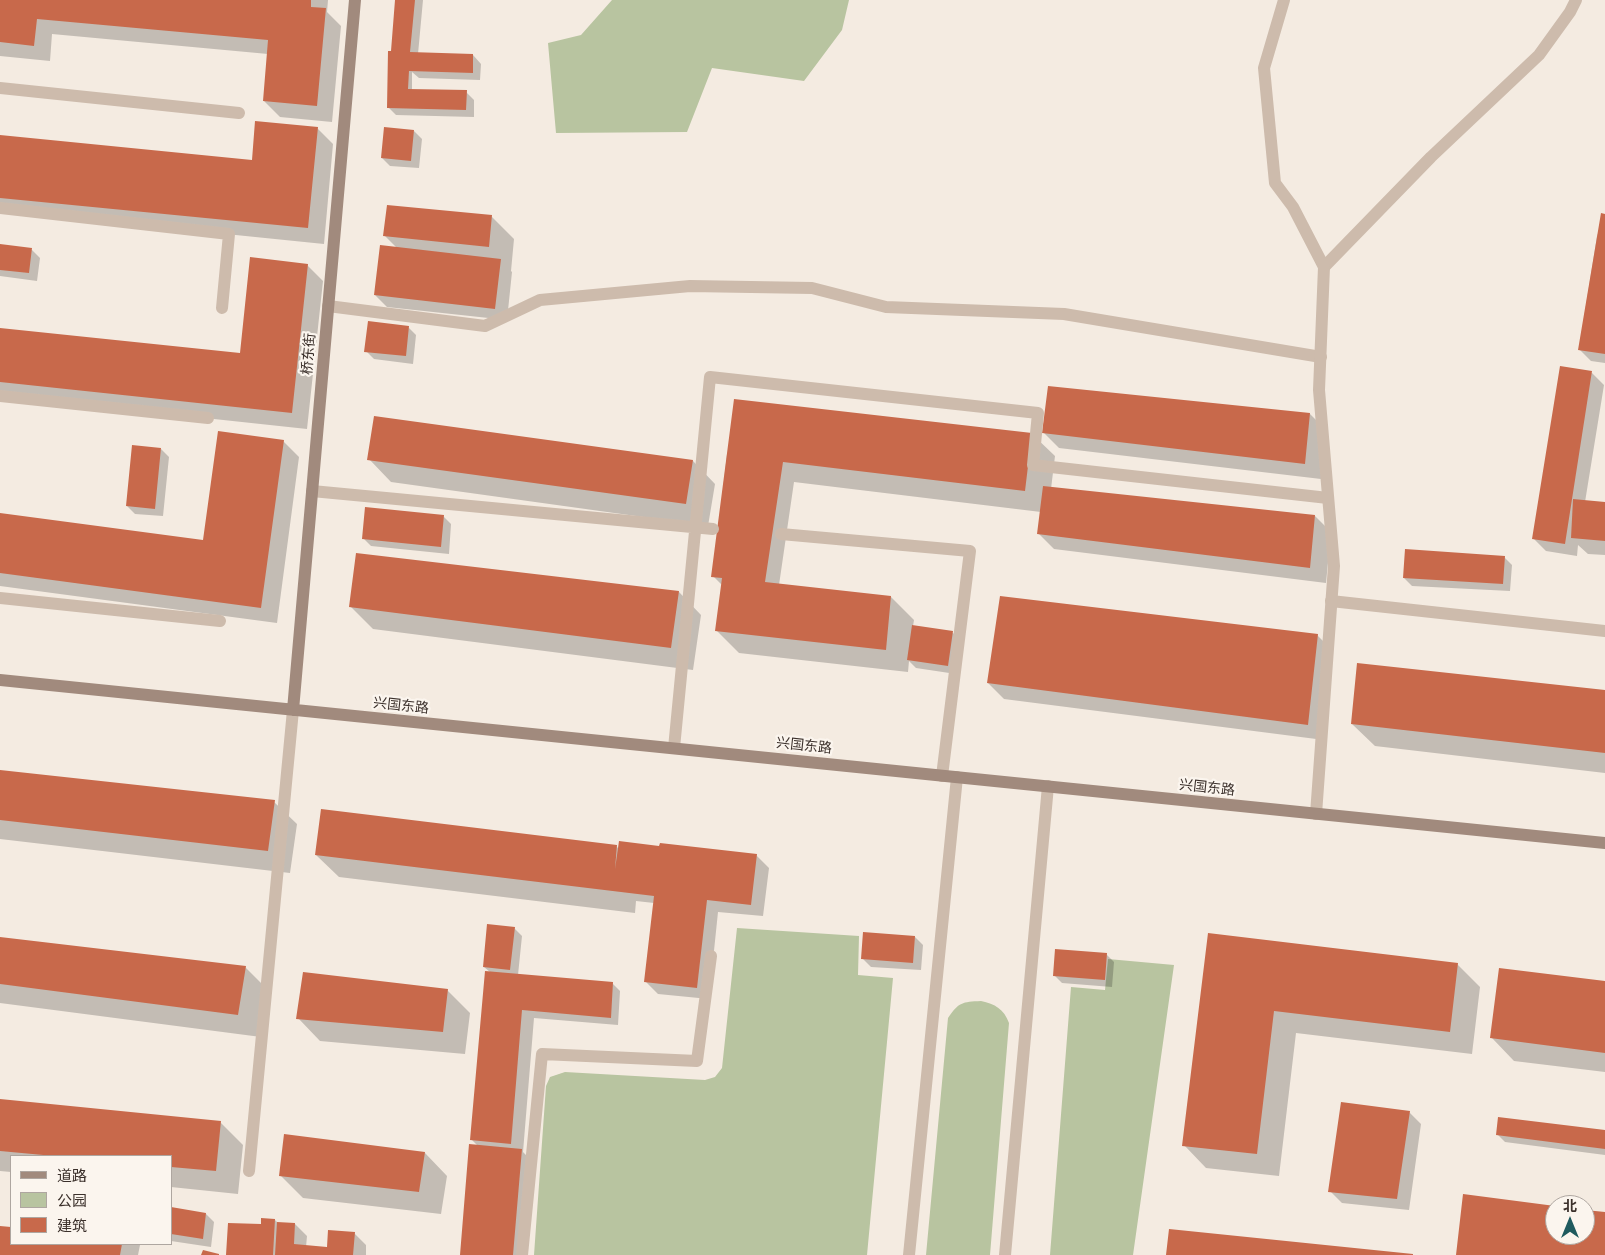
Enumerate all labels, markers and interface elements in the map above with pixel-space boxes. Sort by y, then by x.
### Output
street label: 桥东街 [299,332,319,376]
street label: 兴国东路 [372,695,430,717]
street label: 兴国东路 [775,735,833,757]
street label: 兴国东路 [1178,777,1236,799]
legend [10,1155,172,1245]
text: 道路 [57,1166,87,1185]
text: 公园 [57,1191,87,1210]
north arrow [1545,1195,1595,1245]
text: 北 [1563,1197,1577,1215]
text: 建筑 [57,1216,87,1235]

